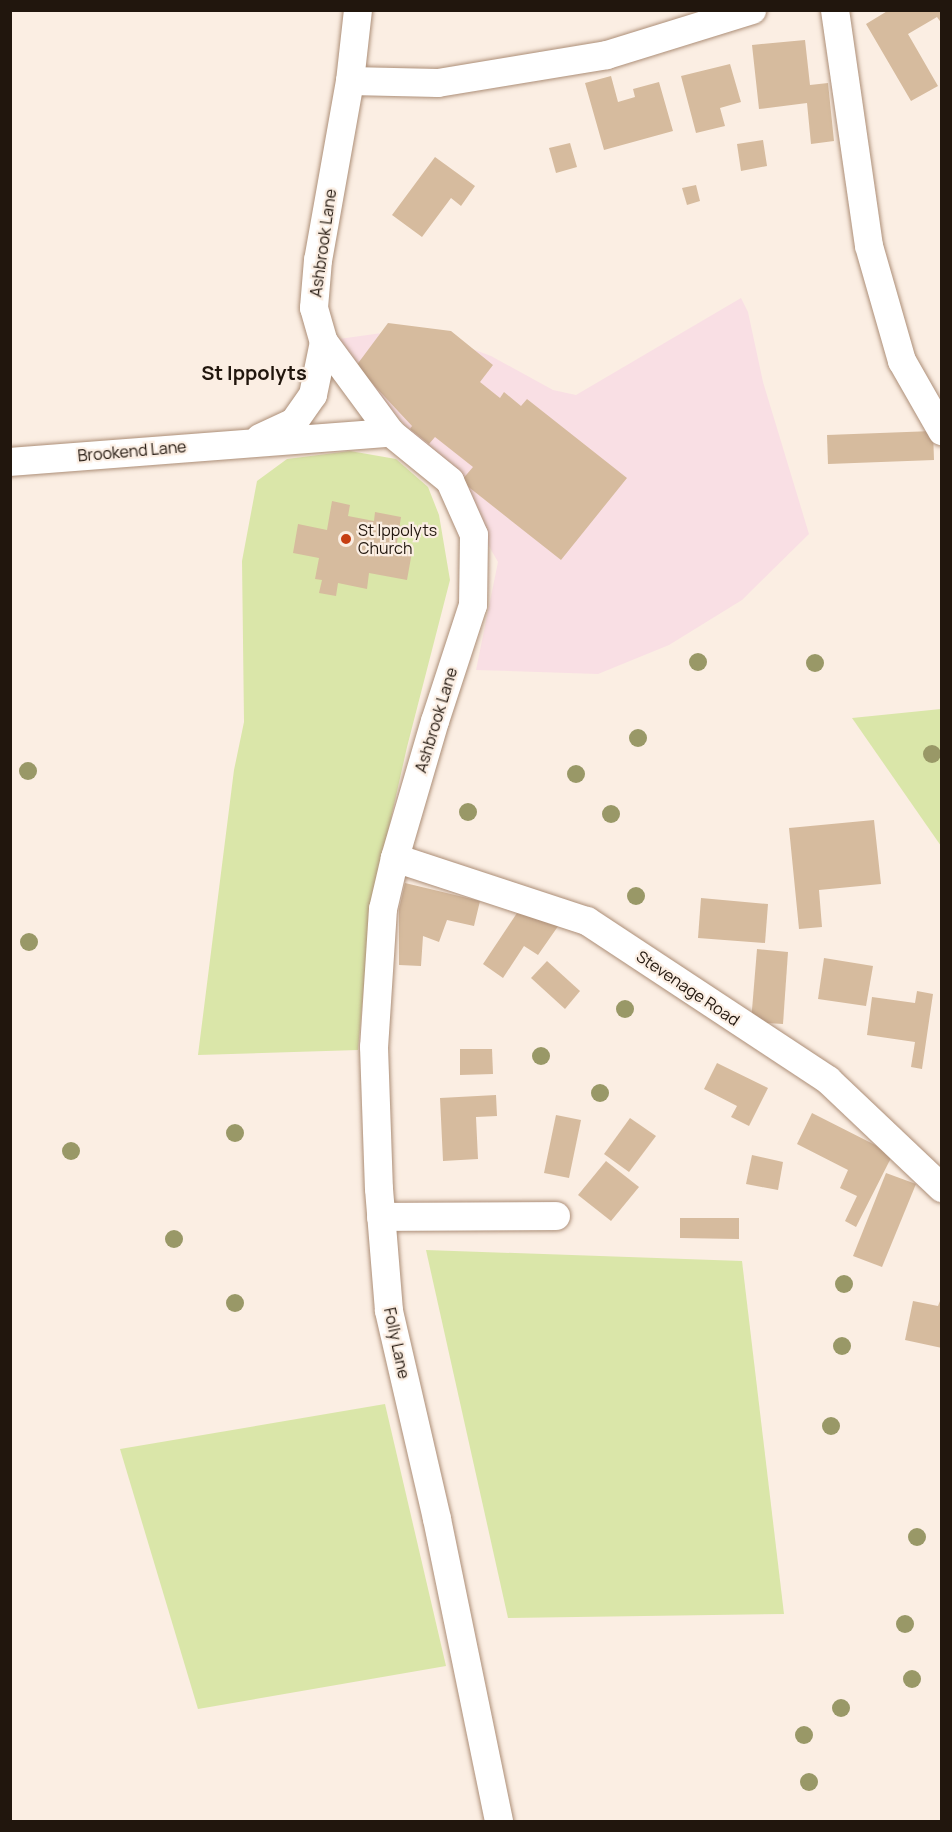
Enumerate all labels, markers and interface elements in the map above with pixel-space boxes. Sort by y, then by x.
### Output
street label: Ashbrook Lane [306,188,340,298]
district label: St Ippolyts [201,360,307,384]
street label: Brookend Lane [77,437,187,465]
place label: St Ippolyts Church [358,520,437,558]
marker: St Ippolyts Church [339,532,353,546]
street label: Ashbrook Lane [411,665,461,775]
street label: Stevenage Road [633,946,743,1030]
street label: Folly Lane [380,1306,414,1380]

